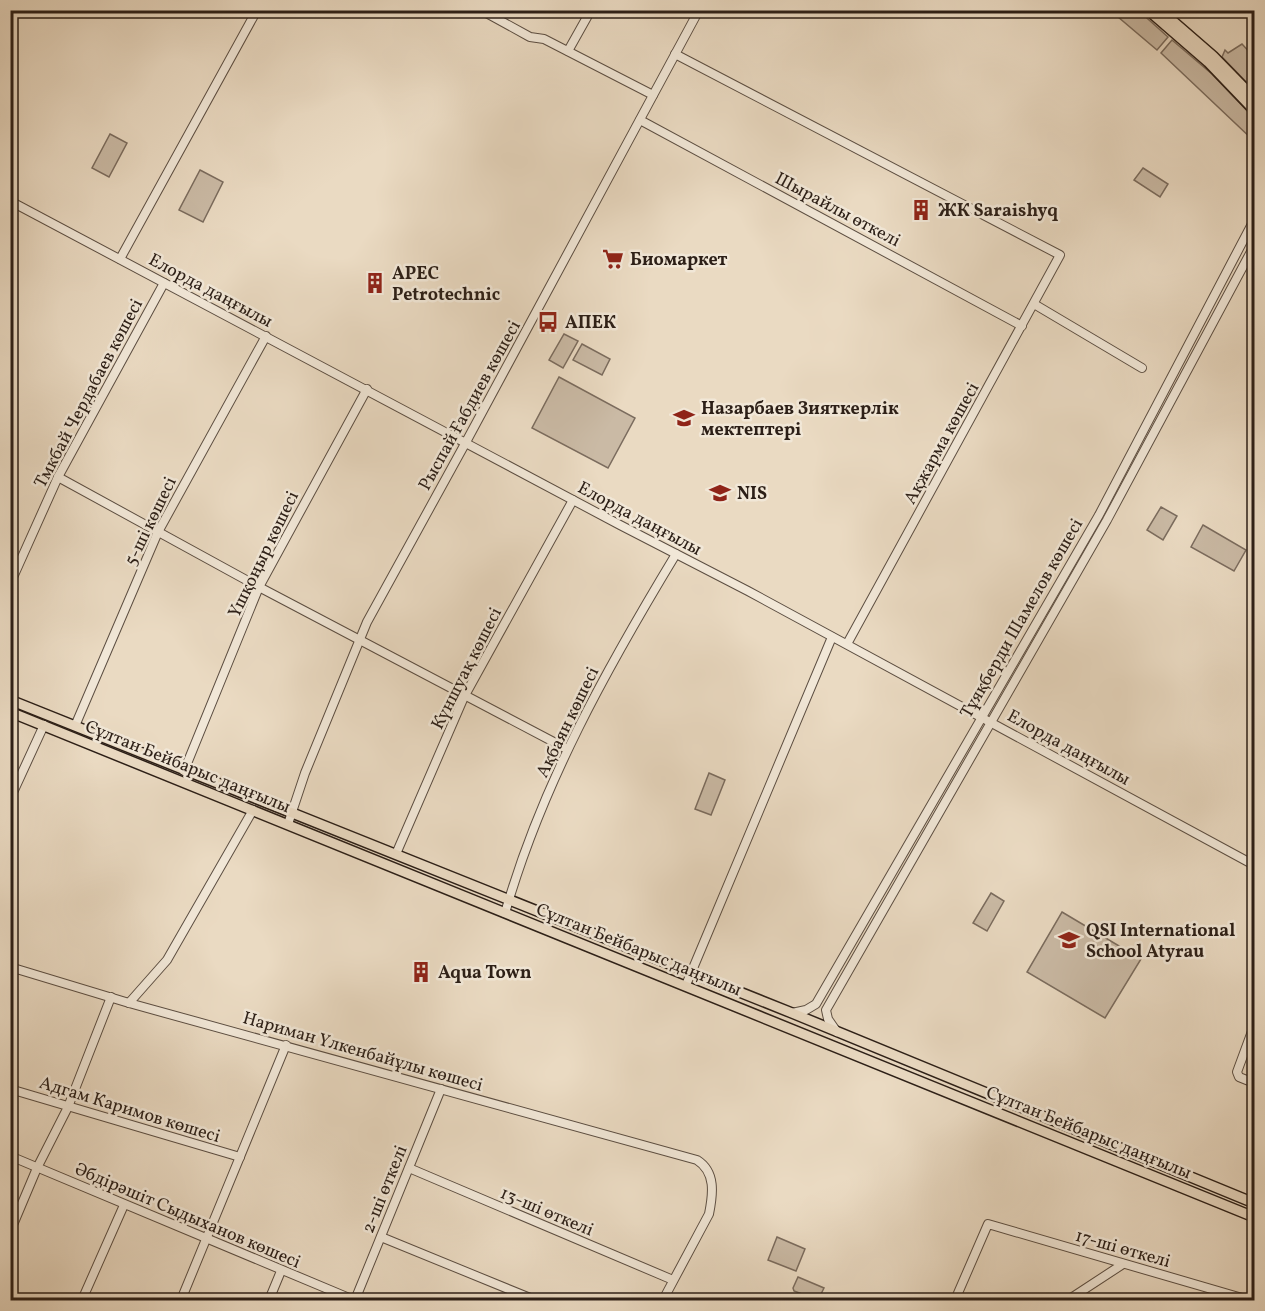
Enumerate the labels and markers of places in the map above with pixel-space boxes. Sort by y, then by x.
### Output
building icon: ЖК Saraishyq [909,198,933,222]
place label: ЖК Saraishyq [938,199,1058,224]
supermarket icon: Биомаркет [601,247,625,271]
place label: Биомаркет [630,248,727,273]
place label: APEC Petrotechnic [392,262,500,308]
building icon: APEC Petrotechnic [363,271,387,295]
bus stop icon: АПЕК [536,310,560,334]
place label: АПЕК [565,311,616,336]
place label: Назарбаев Зияткерлік мектептері [701,397,899,443]
school or university icon: Назарбаев Зияткерлік мектептері [672,406,696,430]
school or university icon: NIS [708,481,732,505]
place label: NIS [737,482,767,507]
place label: QSI International School Atyrau [1086,919,1235,965]
school or university icon: QSI International School Atyrau [1057,928,1081,952]
building icon: Aqua Town [409,960,433,984]
place label: Aqua Town [438,961,532,986]

